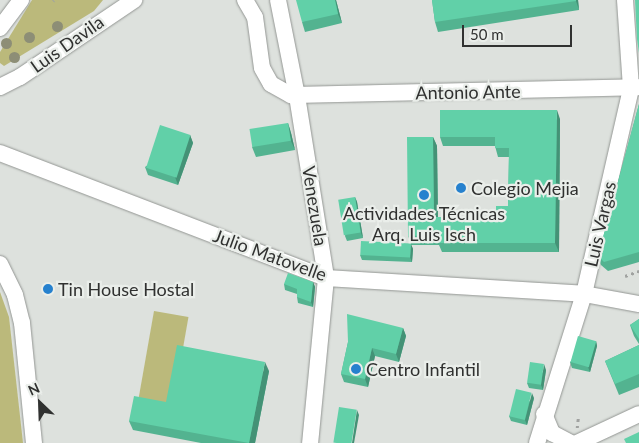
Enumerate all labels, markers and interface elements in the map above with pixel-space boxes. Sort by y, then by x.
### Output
street label: Luis Davila [26,11,108,77]
scale bar [464,15,574,47]
text: 50 m [470,25,504,43]
street label: Antonio Ante [415,80,521,104]
street label: Venezuela [298,164,332,248]
place label: Colegio Mejia [471,177,579,199]
street label: Luis Vargas [580,179,620,269]
marker: Colegio Mejia [455,182,467,194]
marker: Actividades Técnicas Arq. Luis Isch [418,189,430,201]
place label: Actividades Técnicas Arq. Luis Isch [343,203,505,245]
street label: Julio Matovelle [210,225,330,285]
place label: Tin House Hostal [58,278,194,300]
marker: Tin House Hostal [42,283,54,295]
place label: Centro Infantil [366,358,480,380]
marker: Centro Infantil [350,363,362,375]
north arrow [15,378,65,428]
text: N [25,379,42,399]

